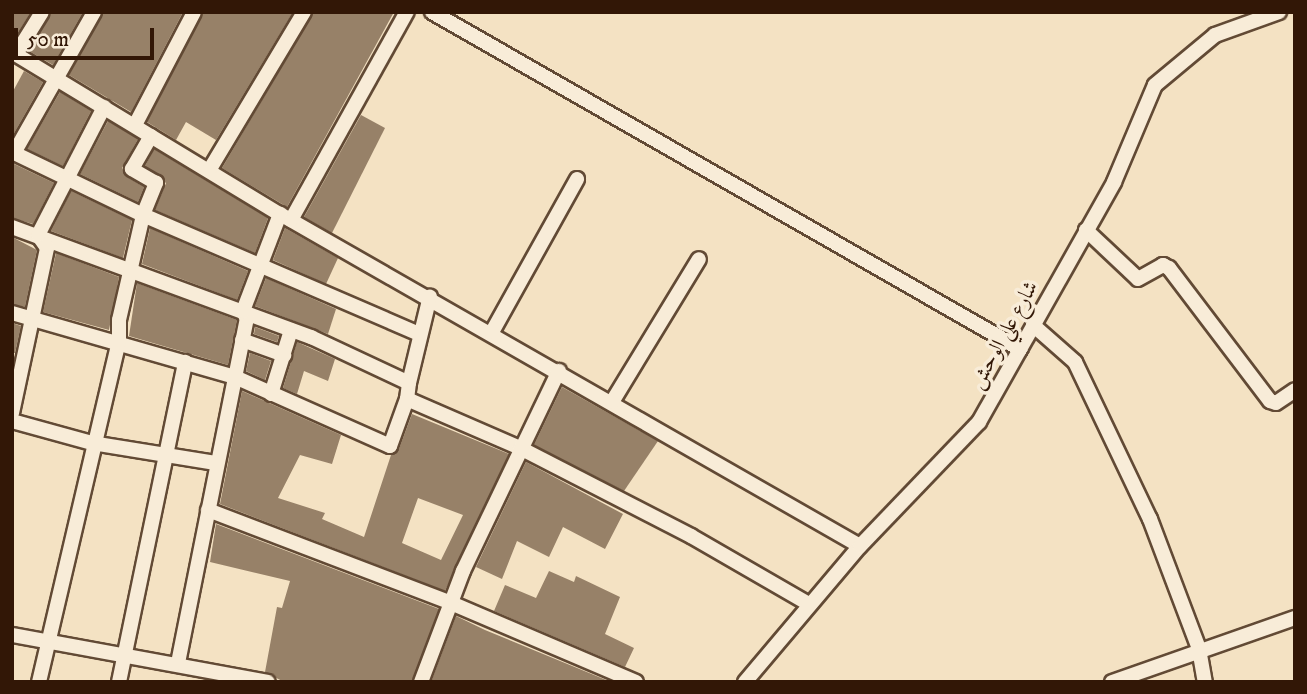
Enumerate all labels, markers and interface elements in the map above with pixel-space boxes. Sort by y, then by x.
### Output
scale bar [18,14,158,58]
text: 50 m [27,27,69,53]
street label: شارع علي الوحش [964,277,1044,393]

